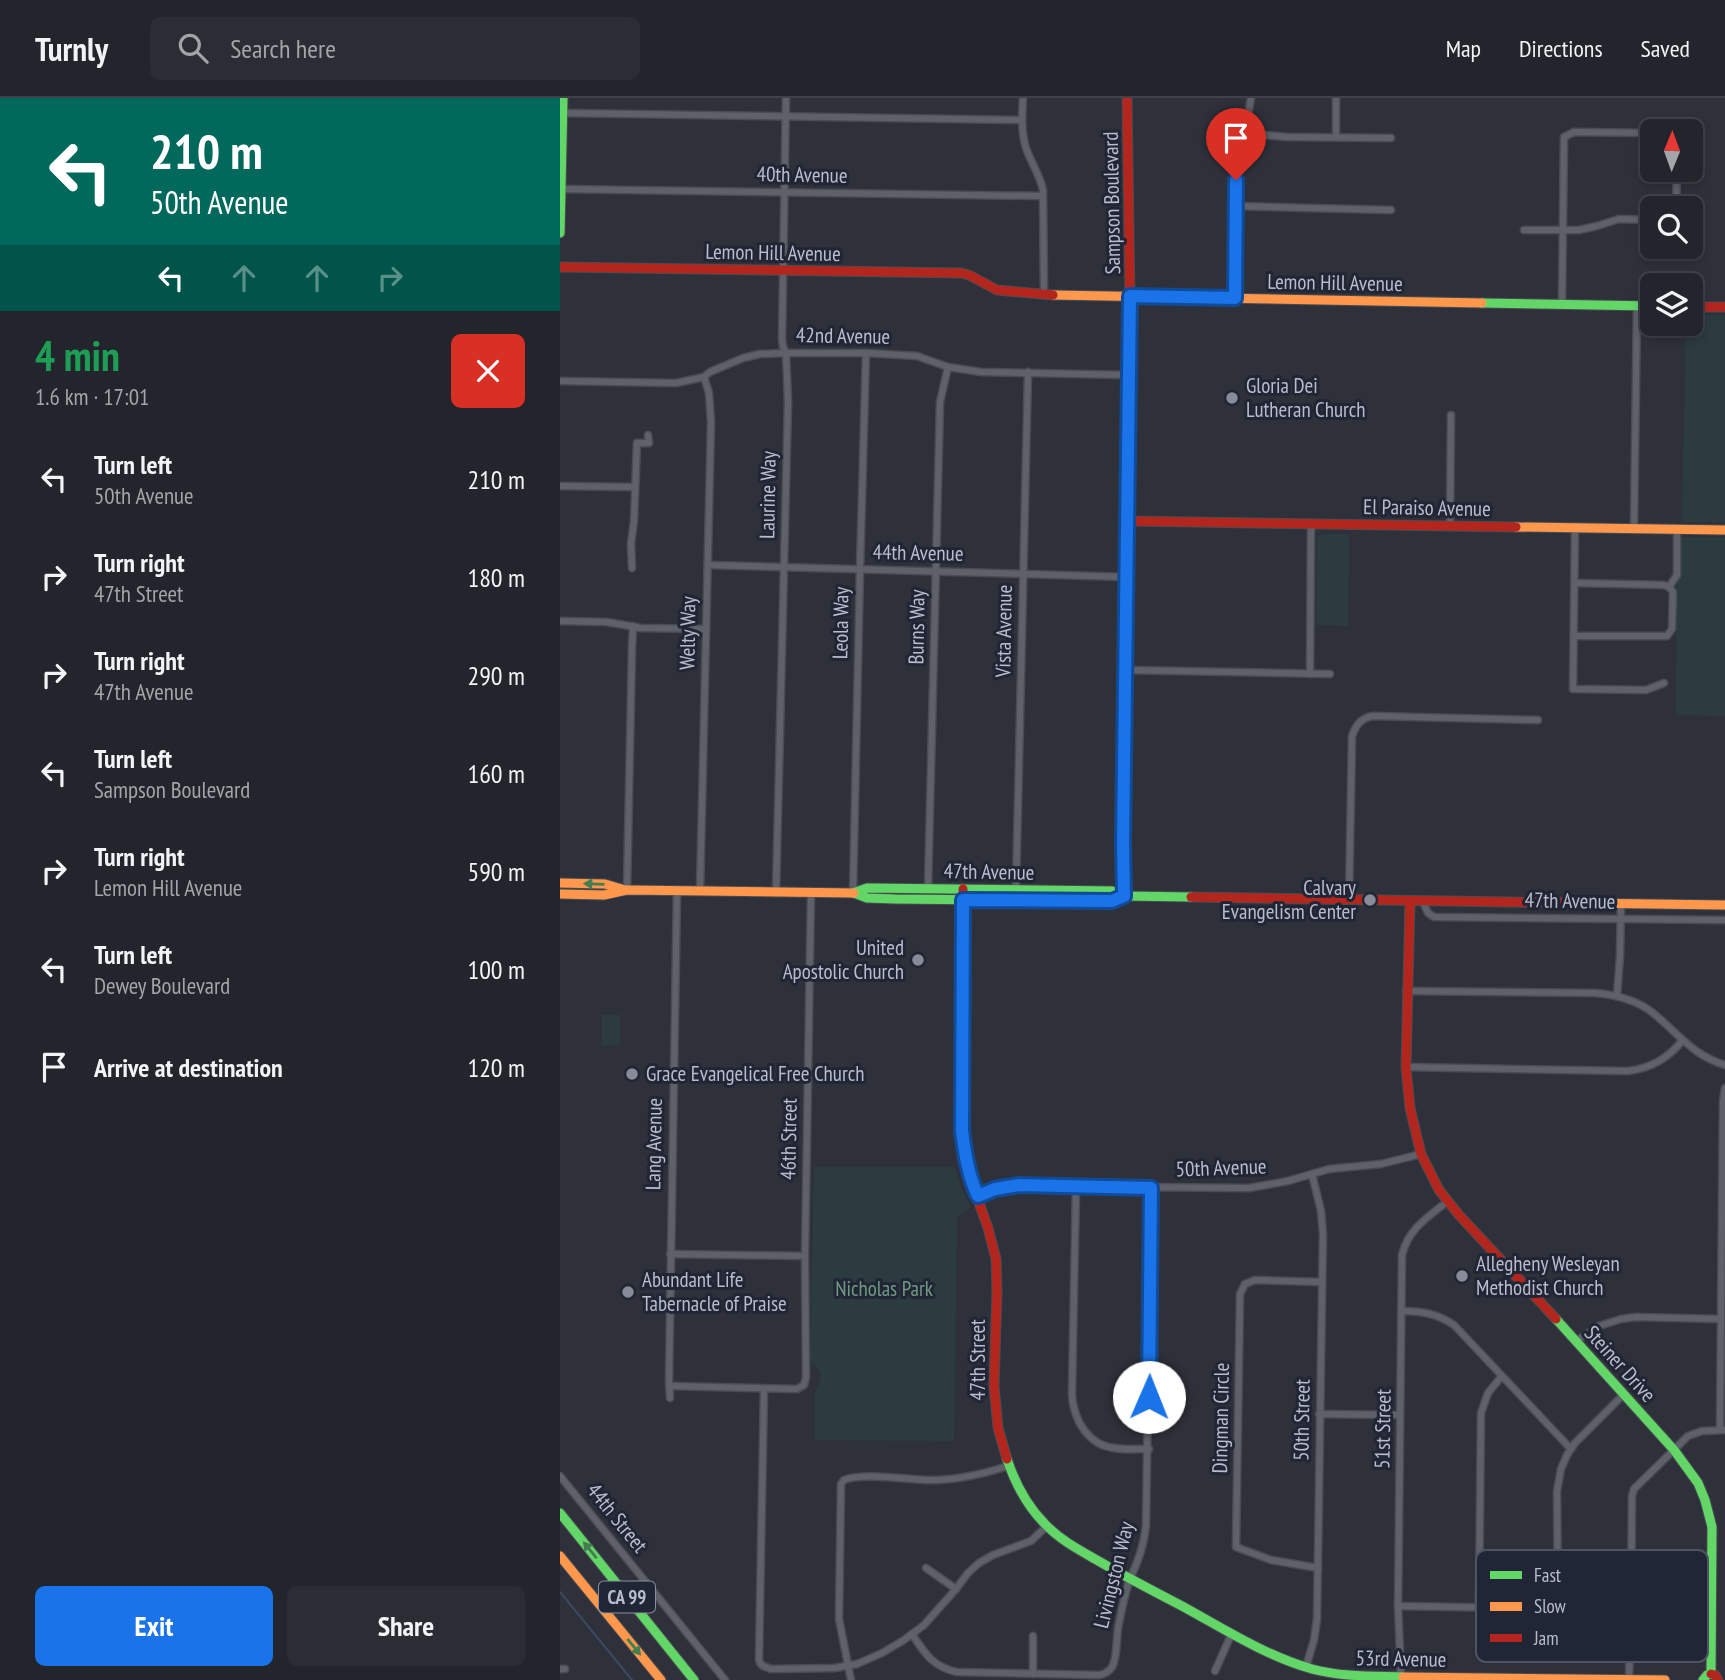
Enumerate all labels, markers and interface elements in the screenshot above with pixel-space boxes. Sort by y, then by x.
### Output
search box [150,17,640,80]
text: Turnly [35,27,108,70]
icon: search [174,29,212,67]
text: Search here [230,32,336,65]
text: Map [1446,33,1481,64]
text: Directions [1519,33,1603,64]
text: Saved [1641,33,1690,64]
pin [1206,108,1266,180]
text: 210 m [150,119,263,183]
icon: arrive [1217,119,1255,157]
north arrow [1640,119,1703,182]
map controls [1640,119,1703,336]
icon: left [35,126,126,217]
street label: Sampson Boulevard [1097,131,1126,275]
street label: 40th Avenue [756,160,848,189]
text: 50th Avenue [150,181,289,223]
button: search [1640,196,1703,259]
street label: Lemon Hill Avenue [705,238,841,267]
icon: left [152,259,190,297]
icon: ahead [225,259,263,297]
icon: ahead [298,259,336,297]
icon: right [371,259,409,297]
street label: Lemon Hill Avenue [1267,268,1403,297]
button: layers [1640,273,1703,336]
street label: 42nd Avenue [796,321,890,350]
text: 4 min [35,328,120,383]
button: close [451,334,525,408]
place label: Gloria Dei Lutheran Church [1246,372,1366,423]
text: 1.6 km · 17:01 [35,382,149,411]
marker: Gloria Dei Lutheran Church [1224,390,1240,406]
text: Turn left [94,448,172,481]
street label: Laurine Way [753,451,782,539]
icon: left [35,460,73,498]
text: 210 m [467,463,525,496]
text: 50th Avenue [94,481,194,510]
street label: El Paraiso Avenue [1363,493,1491,522]
street label: 44th Avenue [872,538,964,567]
text: Turn right [94,546,185,579]
icon: right [35,558,73,596]
text: 180 m [467,561,525,594]
text: 47th Street [94,579,183,608]
street label: Vista Avenue [989,584,1018,678]
street label: Leola Way [826,586,855,659]
street label: Burns Way [902,589,931,665]
street label: Welty Way [673,596,702,670]
text: Turn right [94,644,185,677]
icon: right [35,656,73,694]
text: 290 m [467,659,525,692]
text: 47th Avenue [94,677,193,706]
text: Turn left [94,742,172,775]
icon: left [35,754,73,792]
text: 160 m [467,757,525,790]
text: Sampson Boulevard [94,775,250,804]
text: Turn right [94,840,185,873]
icon: right [35,852,73,890]
text: 590 m [467,855,525,888]
street label: 47th Avenue [943,857,1035,886]
text: Lemon Hill Avenue [94,873,242,902]
place label: Calvary Evangelism Center [1222,874,1356,925]
one-way arrow [583,879,605,890]
street label: 47th Avenue [1524,886,1616,915]
marker: Calvary Evangelism Center [1362,892,1378,908]
place label: United Apostolic Church [783,934,904,985]
text: Turn left [94,938,172,971]
icon: left [35,950,73,988]
marker: United Apostolic Church [910,952,926,968]
text: 100 m [467,953,525,986]
text: Dewey Boulevard [94,971,230,1000]
icon: arrive [35,1048,73,1086]
text: Arrive at destination [94,1051,283,1084]
text: 120 m [467,1051,525,1084]
place label: Grace Evangelical Free Church [646,1060,864,1087]
marker: Grace Evangelical Free Church [624,1066,640,1082]
street label: Lang Avenue [639,1098,668,1190]
street label: 46th Street [774,1098,803,1180]
street label: 50th Avenue [1175,1152,1267,1183]
place label: Allegheny Wesleyan Methodist Church [1476,1250,1620,1301]
place label: Abundant Life Tabernacle of Praise [642,1266,787,1317]
marker: Allegheny Wesleyan Methodist Church [1454,1268,1470,1284]
park label: Nicholas Park [835,1275,933,1302]
marker: Abundant Life Tabernacle of Praise [620,1284,636,1300]
street label: 47th Street [964,1319,991,1401]
street label: Steiner Drive [1579,1320,1662,1408]
position arrow [1112,1360,1186,1434]
street label: Dingman Circle [1206,1362,1235,1474]
street label: 50th Street [1287,1379,1316,1461]
street label: 51st Street [1368,1389,1397,1469]
street label: 44th Street [581,1477,654,1558]
street label: Livingston Way [1087,1519,1140,1631]
one-way arrow [583,1542,598,1559]
legend [1476,1550,1708,1662]
text: Fast [1534,1563,1562,1587]
road number: CA 99 [599,1582,655,1612]
button: Exit [35,1586,273,1666]
button: Share [287,1586,525,1666]
text: Slow [1534,1594,1567,1618]
text: Jam [1533,1626,1559,1650]
one-way arrow [626,1638,641,1655]
street label: 53rd Avenue [1355,1644,1447,1673]

